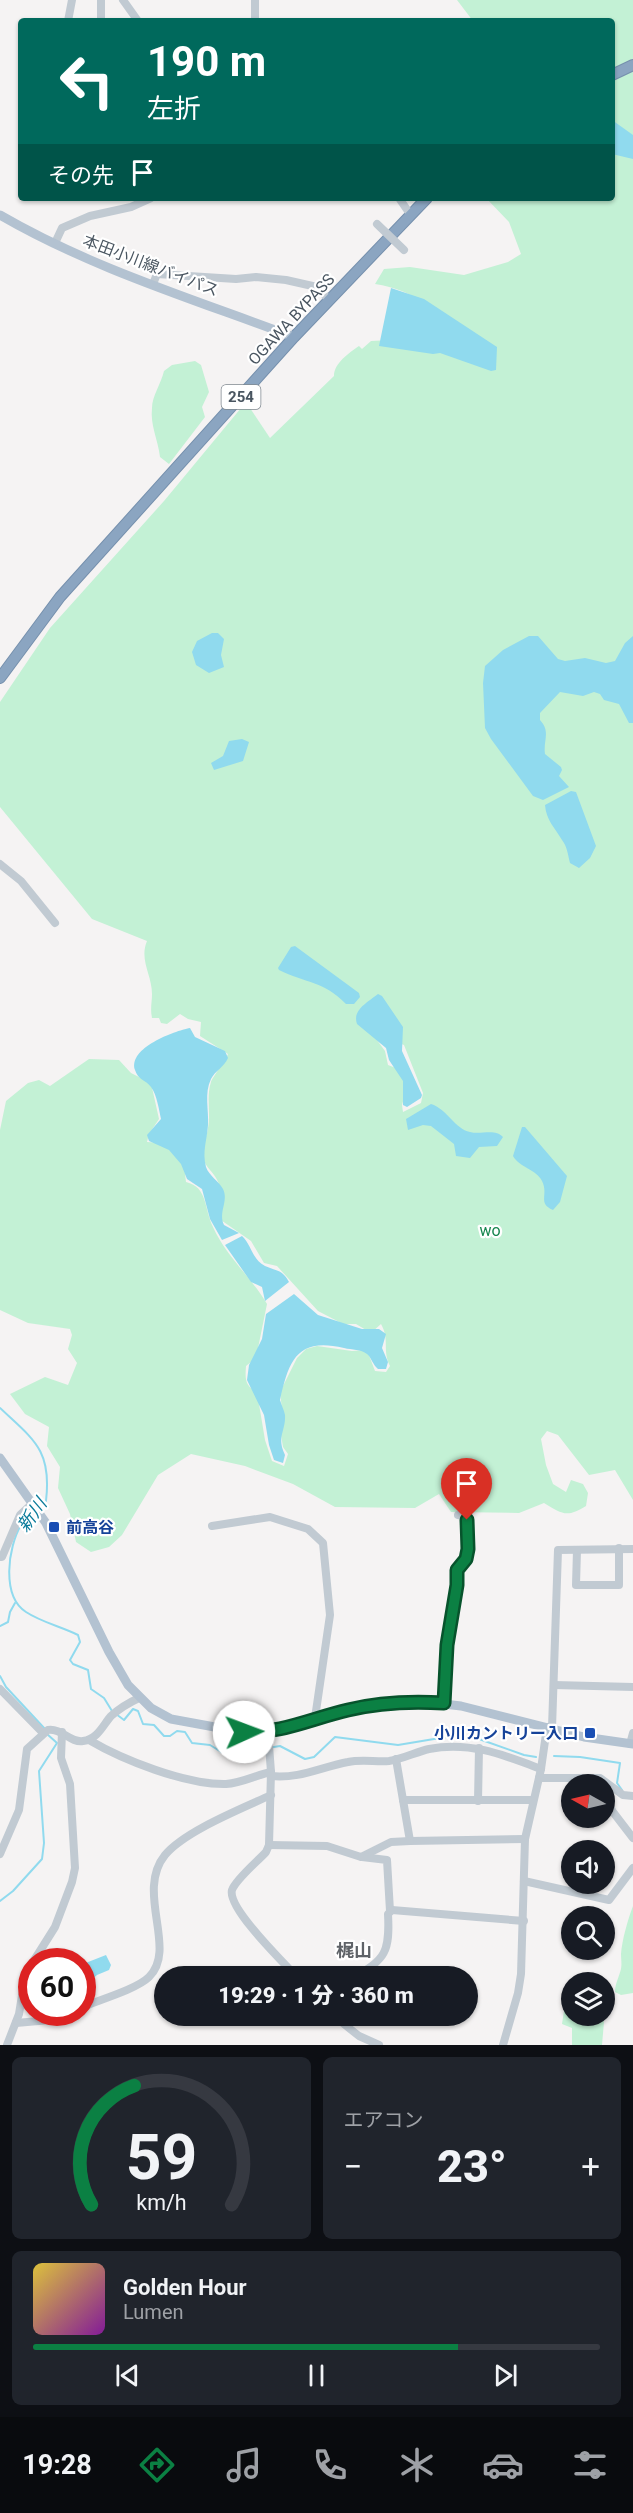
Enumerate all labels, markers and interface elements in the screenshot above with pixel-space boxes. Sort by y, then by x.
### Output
text: 190 m [147,37,266,86]
icon: left [48,42,126,120]
text: 左折 [147,93,201,125]
icon: arrive [126,156,159,189]
text: その先 [48,163,114,188]
street label: 本田小川線バイパス [80,231,221,300]
street label: OGAWA BYPASS [244,270,338,369]
road number: 254 [222,385,260,409]
park label: wo [479,1221,501,1240]
pin [441,1458,492,1520]
icon: arrive [450,1467,483,1500]
water label: 新川 [13,1492,52,1535]
place label: 前高谷 [66,1518,114,1537]
marker: 前高谷 [47,1520,61,1534]
position arrow [212,1700,276,1764]
place label: 小川カントリー入口 [434,1724,578,1743]
marker: 小川カントリー入口 [583,1726,597,1740]
north arrow [561,1774,615,1828]
map controls [561,1774,615,2026]
button: sound [561,1840,615,1894]
button: search [561,1906,615,1960]
district label: 梶山 [336,1940,372,1961]
speed limit sign: 60 [18,1948,96,2026]
button: layers [561,1972,615,2026]
text: 19:29 · 1 分 · 360 m [218,1983,414,2008]
text: エアコン [344,2108,424,2132]
text: 59 [125,2121,197,2194]
text: 23° [437,2140,507,2193]
text: − [344,2147,362,2186]
text: + [581,2147,600,2186]
text: km/h [136,2190,186,2215]
text: Golden Hour [123,2275,247,2300]
text: Lumen [123,2300,184,2324]
icon: previous [111,2359,144,2392]
icon: pause [300,2359,333,2392]
icon: next [489,2359,522,2392]
icon: directions [136,2444,178,2486]
icon: music [223,2444,265,2486]
icon: phone [309,2444,351,2486]
icon: climate [396,2444,438,2486]
icon: car [482,2444,524,2486]
icon: filters [569,2444,611,2486]
text: 19:28 [22,2449,92,2481]

